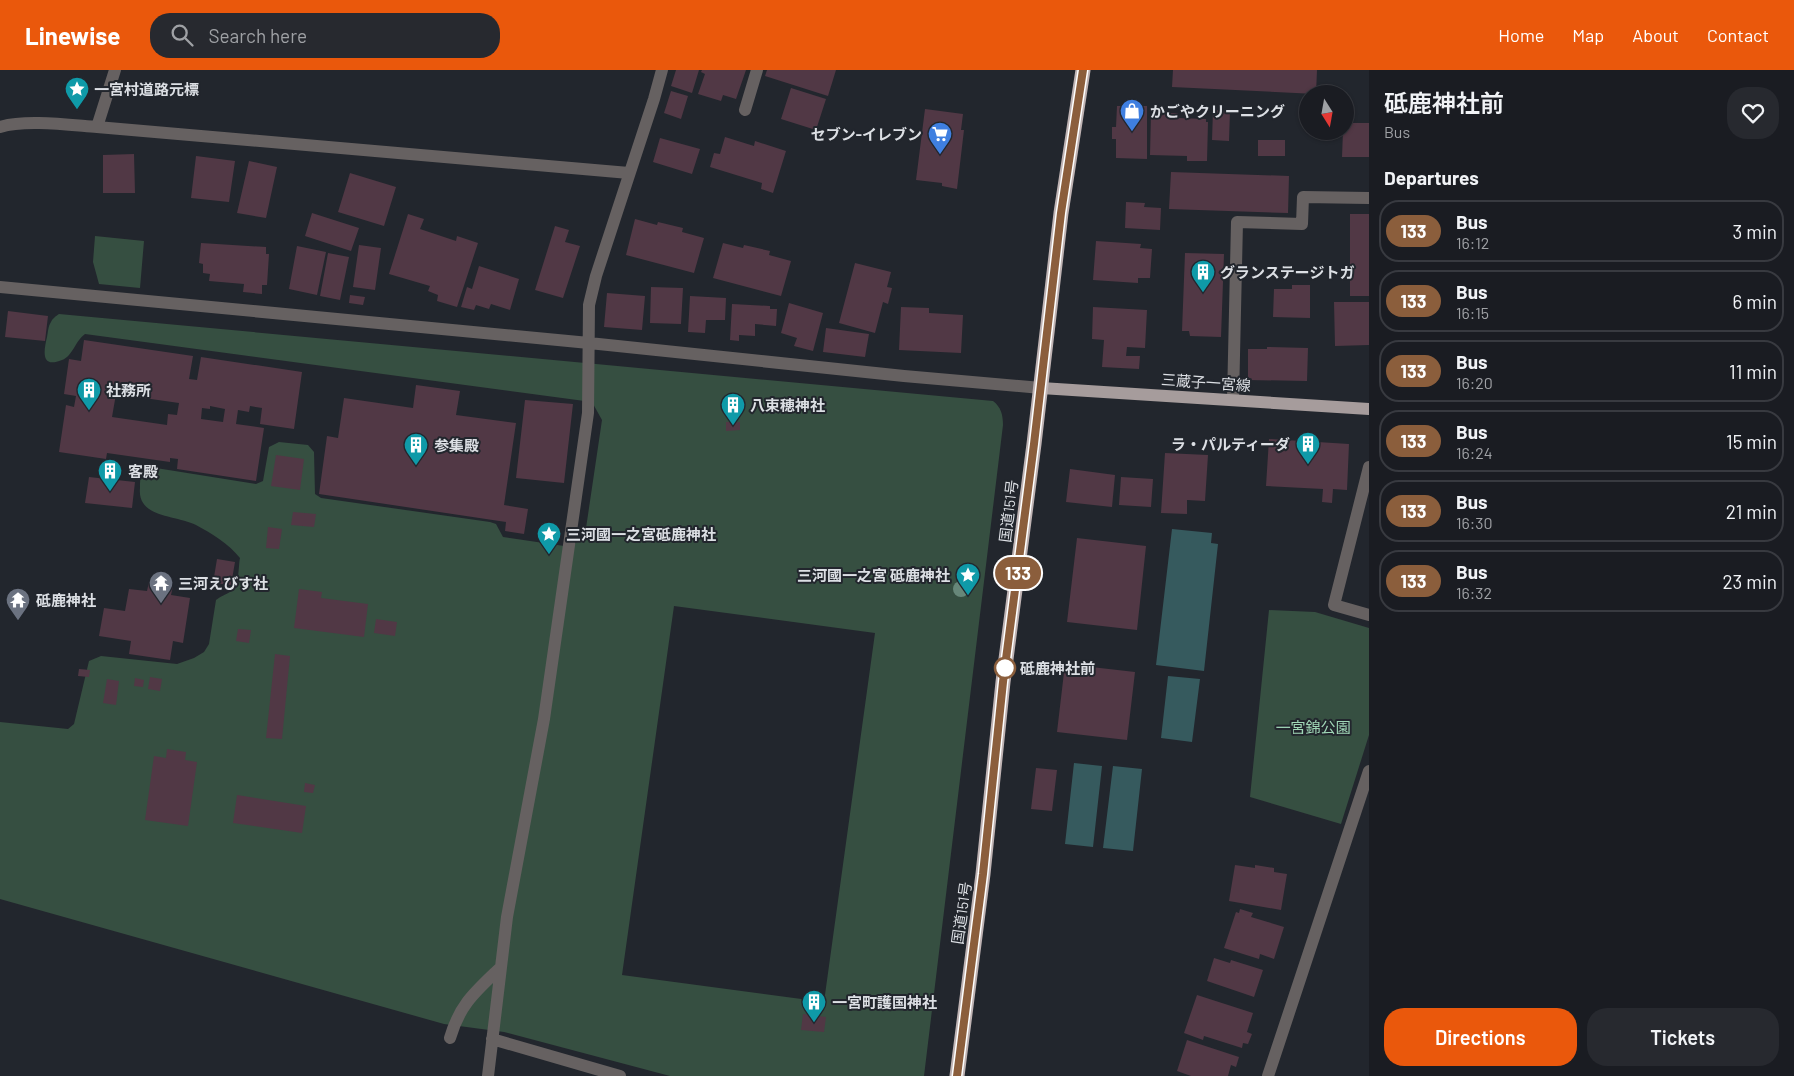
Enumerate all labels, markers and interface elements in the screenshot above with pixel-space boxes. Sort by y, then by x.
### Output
search box [150,13,500,58]
text: Linewise [25,21,120,50]
icon: search [168,21,196,49]
text: Search here [208,24,307,47]
text: Home [1498,24,1544,46]
text: Map [1572,24,1604,46]
text: About [1632,24,1679,46]
text: Contact [1707,24,1769,46]
place icon: 一宮村道路元標 [64,76,90,110]
place label: 一宮村道路元標 [94,80,199,98]
north arrow [1299,85,1354,140]
map controls [1299,85,1354,140]
button: heart [1727,87,1779,139]
text: 砥鹿神社前 [1384,88,1504,117]
shop icon: かごやクリーニング [1119,98,1145,132]
place label: かごやクリーニング [1150,102,1285,120]
supermarket icon: セブン-イレブン [927,121,953,155]
text: Bus [1384,122,1410,141]
place label: セブン-イレブン [811,125,922,143]
text: Departures [1384,166,1479,189]
text: Bus [1456,210,1488,233]
text: 133 [1401,220,1426,242]
text: 3 min [1733,220,1777,243]
text: 16:12 [1456,233,1489,252]
building icon: グランステージトガ [1190,259,1216,293]
place label: グランステージトガ [1220,263,1354,281]
text: Bus [1456,280,1488,303]
text: 133 [1401,290,1426,312]
text: 6 min [1733,290,1777,313]
text: 16:15 [1456,303,1489,322]
text: Bus [1456,350,1488,373]
text: 133 [1401,360,1426,382]
text: 11 min [1729,360,1777,383]
street label: 三蔵子一宮線 [1160,370,1252,394]
text: 16:20 [1456,373,1493,392]
building icon: 社務所 [76,377,102,411]
place label: 社務所 [106,381,151,399]
building icon: 八束穂神社 [720,392,746,426]
place label: 八束穂神社 [750,396,825,414]
text: Bus [1456,420,1488,443]
text: 133 [1401,430,1426,452]
text: 15 min [1726,430,1777,453]
building icon: ラ・パルティーダ [1295,431,1321,465]
building icon: 参集殿 [403,432,429,466]
place label: ラ・パルティーダ [1171,435,1290,453]
place label: 参集殿 [434,436,479,454]
text: 16:24 [1456,443,1493,462]
building icon: 客殿 [97,458,123,492]
place label: 客殿 [128,462,158,480]
street label: 国道151号 [995,479,1021,543]
text: Bus [1456,490,1488,513]
text: 133 [1401,500,1426,522]
text: 21 min [1726,500,1777,523]
text: 16:30 [1456,513,1493,532]
place icon: 三河國一之宮砥鹿神社 [536,521,562,555]
place label: 三河國一之宮砥鹿神社 [566,525,716,543]
line badge: 133 [989,557,1047,589]
text: Bus [1456,560,1488,583]
place icon: 三河國一之宮 砥鹿神社 [955,562,981,596]
text: 133 [1005,562,1031,584]
place label: 三河國一之宮 砥鹿神社 [797,566,950,584]
temple icon: 三河えびす社 [148,570,174,604]
text: 133 [1401,570,1426,592]
text: 23 min [1723,570,1777,593]
place label: 三河えびす社 [178,574,268,592]
text: 16:32 [1456,583,1492,602]
temple icon: 砥鹿神社 [5,587,31,621]
place label: 砥鹿神社 [36,591,96,609]
marker: 砥鹿神社前 [994,657,1016,679]
place label: 砥鹿神社前 [1020,659,1095,677]
park label: 一宮錦公園 [1275,718,1351,736]
street label: 国道151号 [948,881,974,945]
building icon: 一宮町護国神社 [801,989,827,1023]
place label: 一宮町護国神社 [832,993,937,1011]
button: Directions [1384,1008,1577,1066]
button: Tickets [1587,1008,1779,1066]

